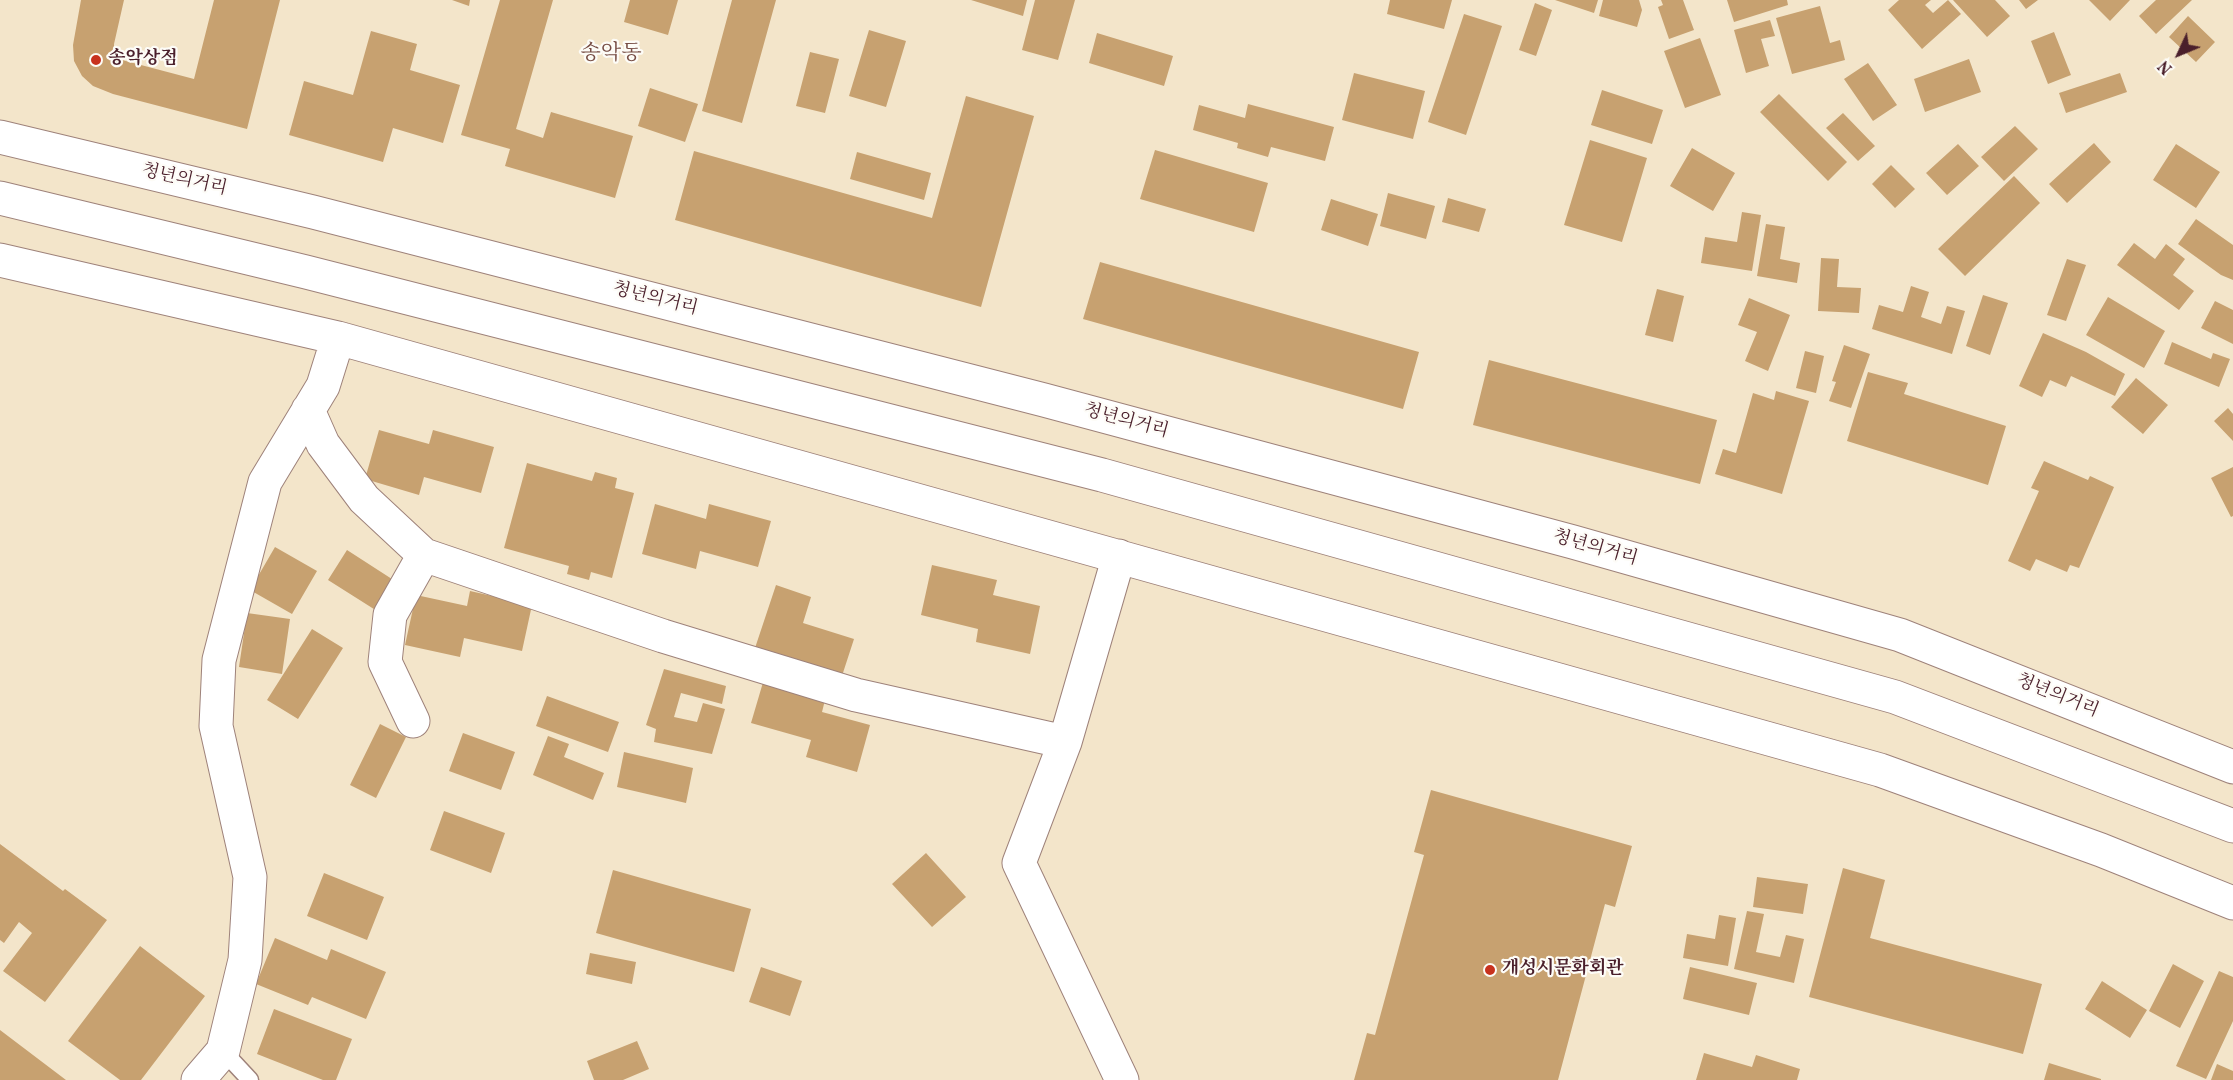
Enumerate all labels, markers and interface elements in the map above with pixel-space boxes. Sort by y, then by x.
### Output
north arrow [2149,24,2209,84]
district label: 송악동 [581,42,641,68]
place label: 송악상점 [108,49,178,71]
marker: 송악상점 [89,53,103,67]
text: N [2154,55,2178,78]
street label: 청년의거리 [139,161,229,201]
street label: 청년의거리 [610,279,700,321]
street label: 청년의거리 [1081,400,1171,444]
street label: 청년의거리 [1550,527,1640,571]
street label: 청년의거리 [2013,671,2101,723]
place label: 개성시문화회관 [1502,959,1624,981]
marker: 개성시문화회관 [1483,963,1497,977]

